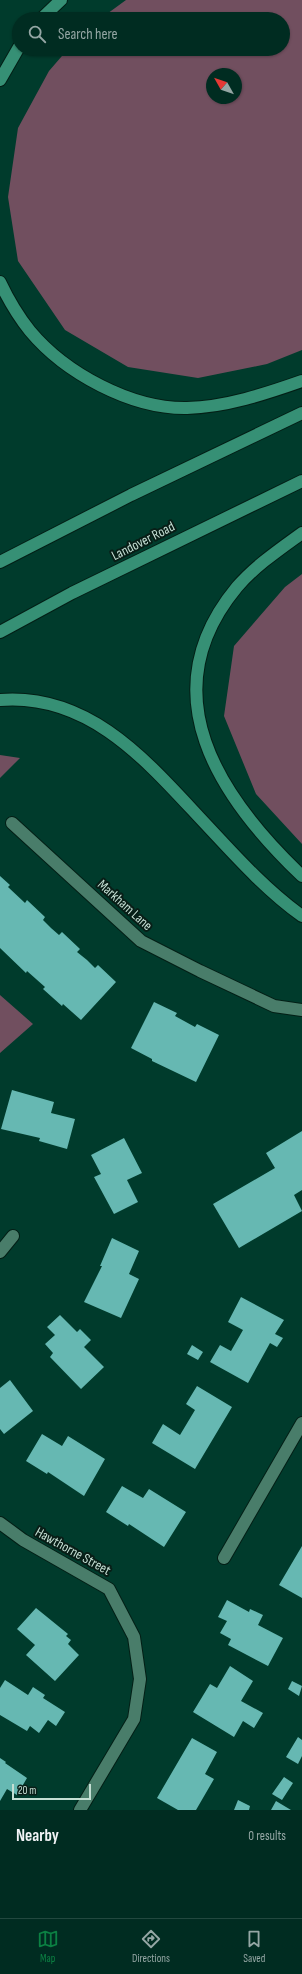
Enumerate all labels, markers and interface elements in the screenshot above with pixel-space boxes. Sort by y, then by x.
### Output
search box [12,12,290,56]
icon: search [26,23,48,45]
text: Search here [58,25,118,44]
north arrow [206,68,242,104]
street label: Landover Road [109,518,178,564]
street label: Markham Lane [94,876,156,934]
street label: Hawthorne Street [32,1523,114,1579]
scale bar [12,1782,91,1801]
text: 20 m [18,1784,36,1797]
text: Nearby [16,1826,59,1846]
text: 0 results [248,1828,286,1844]
tab: Map [37,1928,59,1965]
tab: Directions [132,1928,170,1965]
tab: Saved [243,1928,265,1965]

